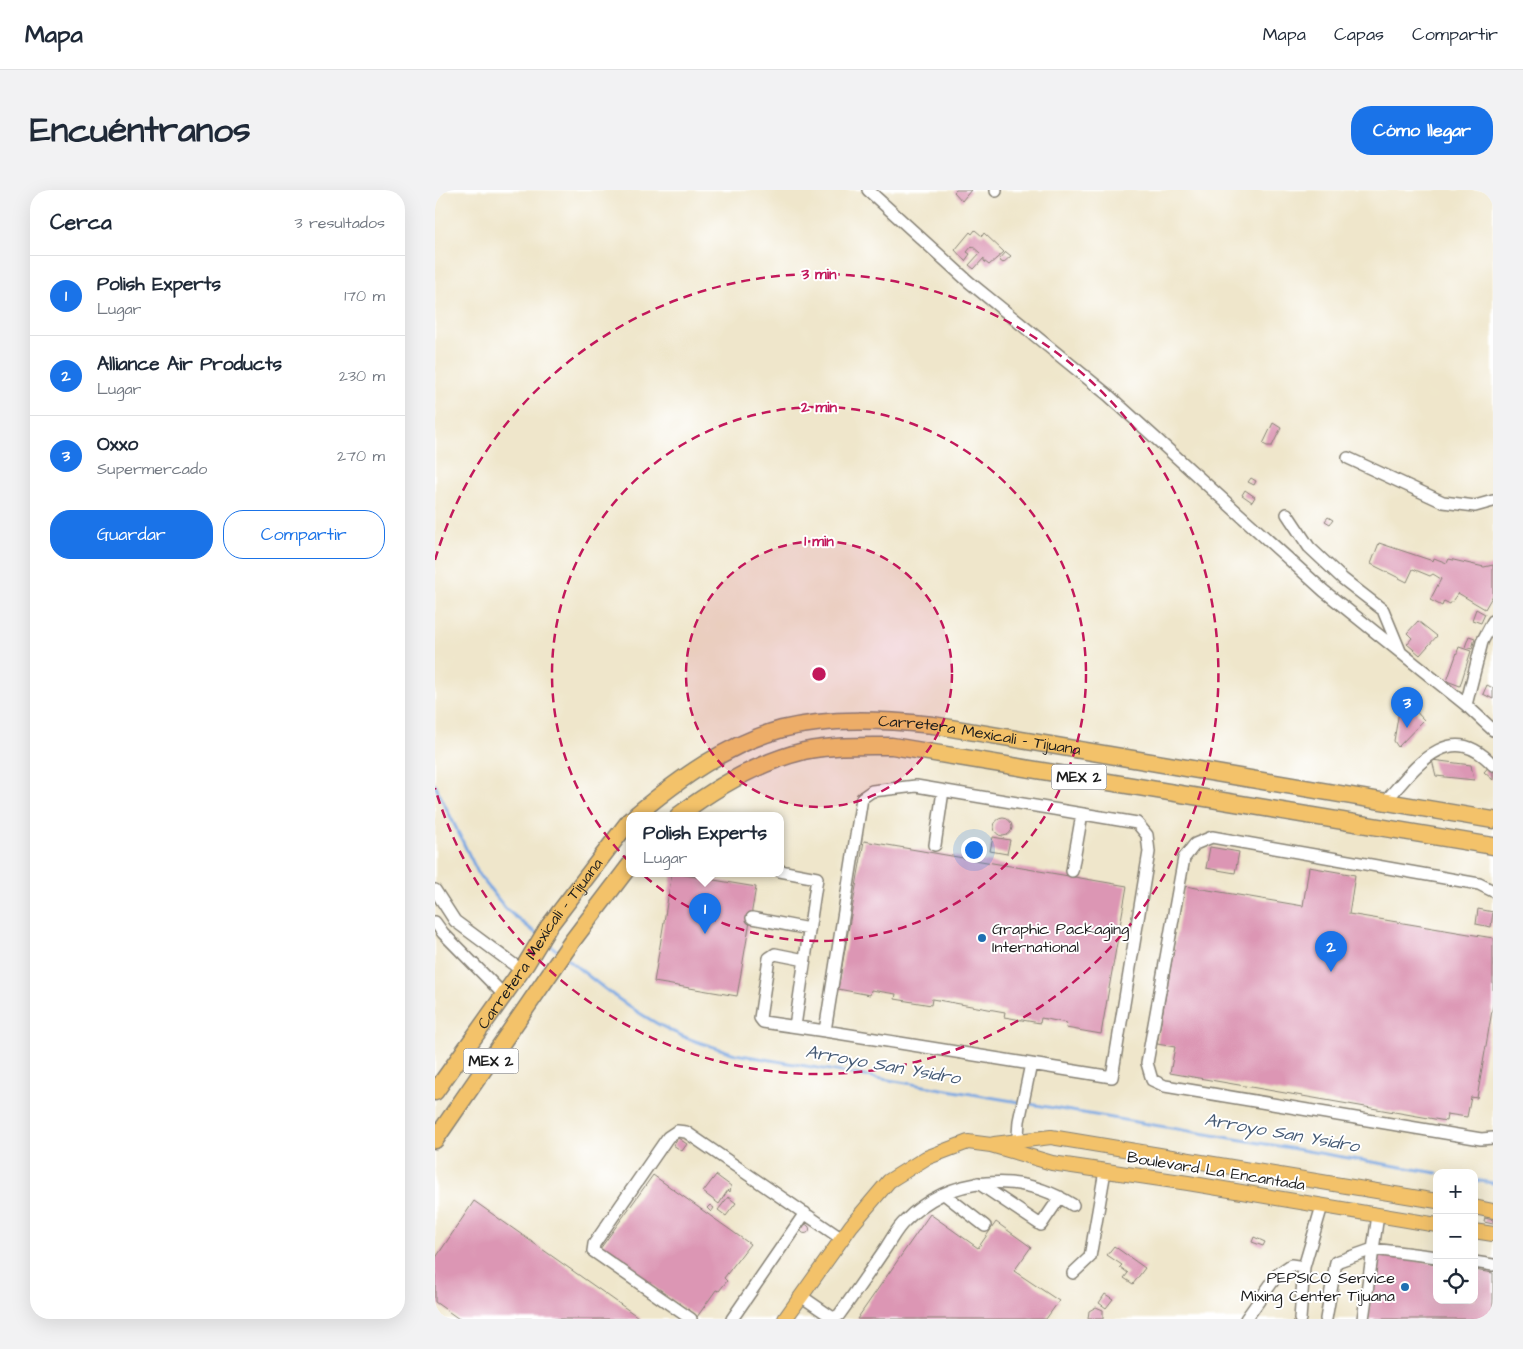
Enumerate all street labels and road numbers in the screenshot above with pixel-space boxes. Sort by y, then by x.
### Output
street label: Carretera Mexicali - Tijuana [878,710,1083,761]
road number: MEX 2 [1051,764,1107,790]
street label: Carretera Mexicali - Tijuana [472,853,608,1033]
road number: MEX 2 [463,1048,519,1074]
street label: Boulevard La Encantada [1125,1146,1307,1196]

